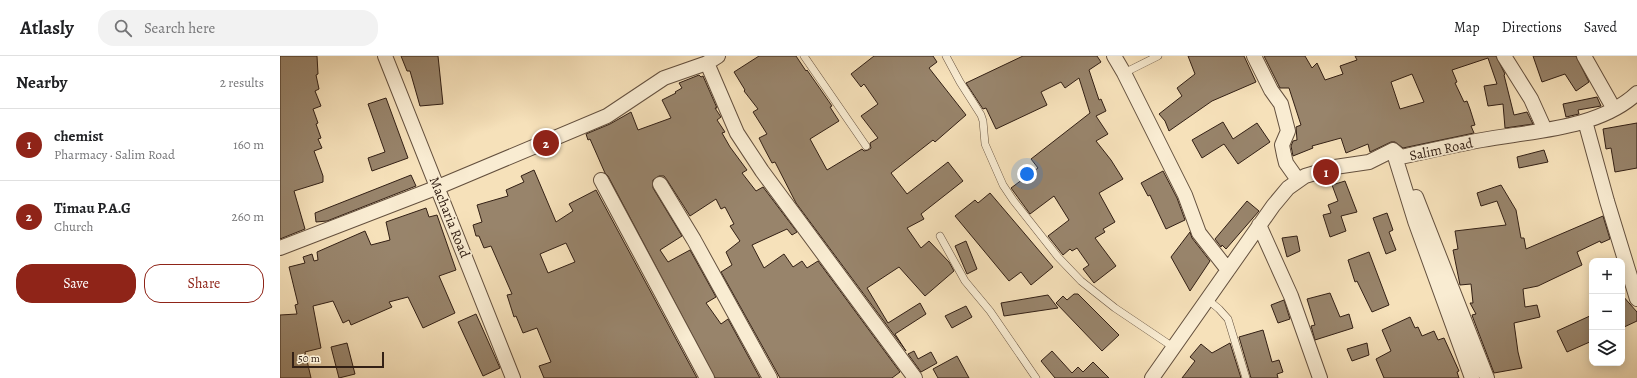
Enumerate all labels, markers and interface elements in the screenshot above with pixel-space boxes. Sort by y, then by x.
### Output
search box [98,10,378,46]
text: Atlasly [20,15,74,41]
icon: search [112,17,134,39]
text: Search here [144,18,215,38]
text: Map [1454,18,1480,37]
text: Directions [1502,18,1562,37]
text: Saved [1584,18,1617,37]
text: Nearby [16,71,67,94]
text: 2 results [220,74,264,91]
text: chemist [54,126,104,146]
pin: 2 [533,128,559,158]
street label: Salim Road [1408,133,1475,165]
text: 1 [27,136,31,153]
text: 160 m [233,136,264,153]
text: Pharmacy · Salim Road [54,146,175,163]
pin: 1 [1313,157,1339,187]
your location [1017,164,1037,184]
street label: Macharia Road [425,174,475,261]
text: Timau P.A.G [54,198,131,218]
text: 2 [26,208,32,225]
text: 260 m [231,208,264,225]
text: Church [54,218,93,235]
map controls [1589,258,1625,366]
button: + [1589,258,1625,294]
button: Save [16,264,136,303]
button: Share [144,264,264,303]
button: − [1589,294,1625,330]
button: layers [1589,330,1625,366]
scale bar [292,350,384,369]
text: 50 m [298,351,320,366]

